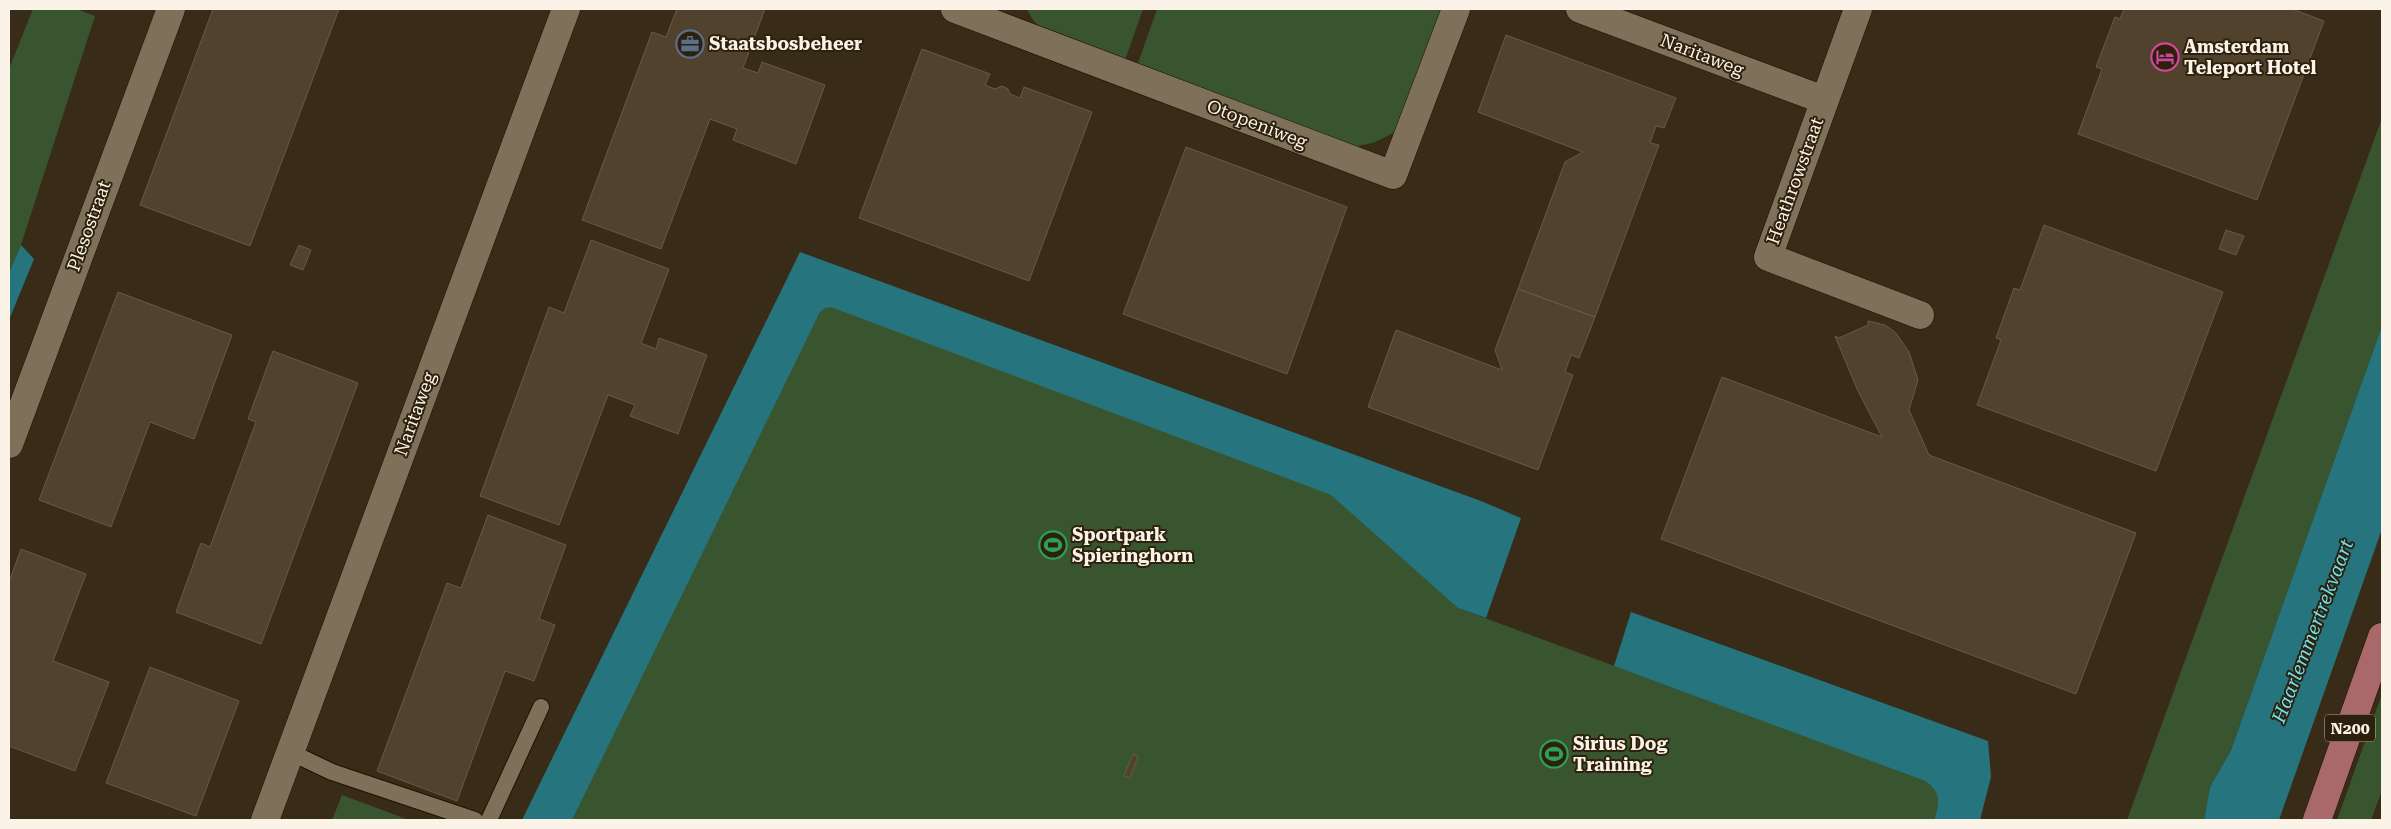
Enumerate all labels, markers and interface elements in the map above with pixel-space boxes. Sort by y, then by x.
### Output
office icon: Staatsbosbeheer [675,29,705,59]
street label: Naritaweg [1658,29,1748,80]
place label: Staatsbosbeheer [709,33,862,54]
place label: Amsterdam Teleport Hotel [2184,36,2317,78]
hotel icon: Amsterdam Teleport Hotel [2150,42,2180,72]
street label: Otopeniweg [1204,95,1311,153]
street label: Heathrowstraat [1762,114,1827,247]
street label: Plesostraat [62,177,115,274]
street label: Naritaweg [390,368,440,459]
place label: Sportpark Spieringhorn [1072,524,1193,566]
sports icon: Sportpark Spieringhorn [1038,530,1068,560]
water label: Haarlemmertrekvaart [2266,536,2358,727]
road number: N200 [2325,714,2375,741]
place label: Sirius Dog Training [1573,733,1668,775]
sports icon: Sirius Dog Training [1539,739,1569,769]

